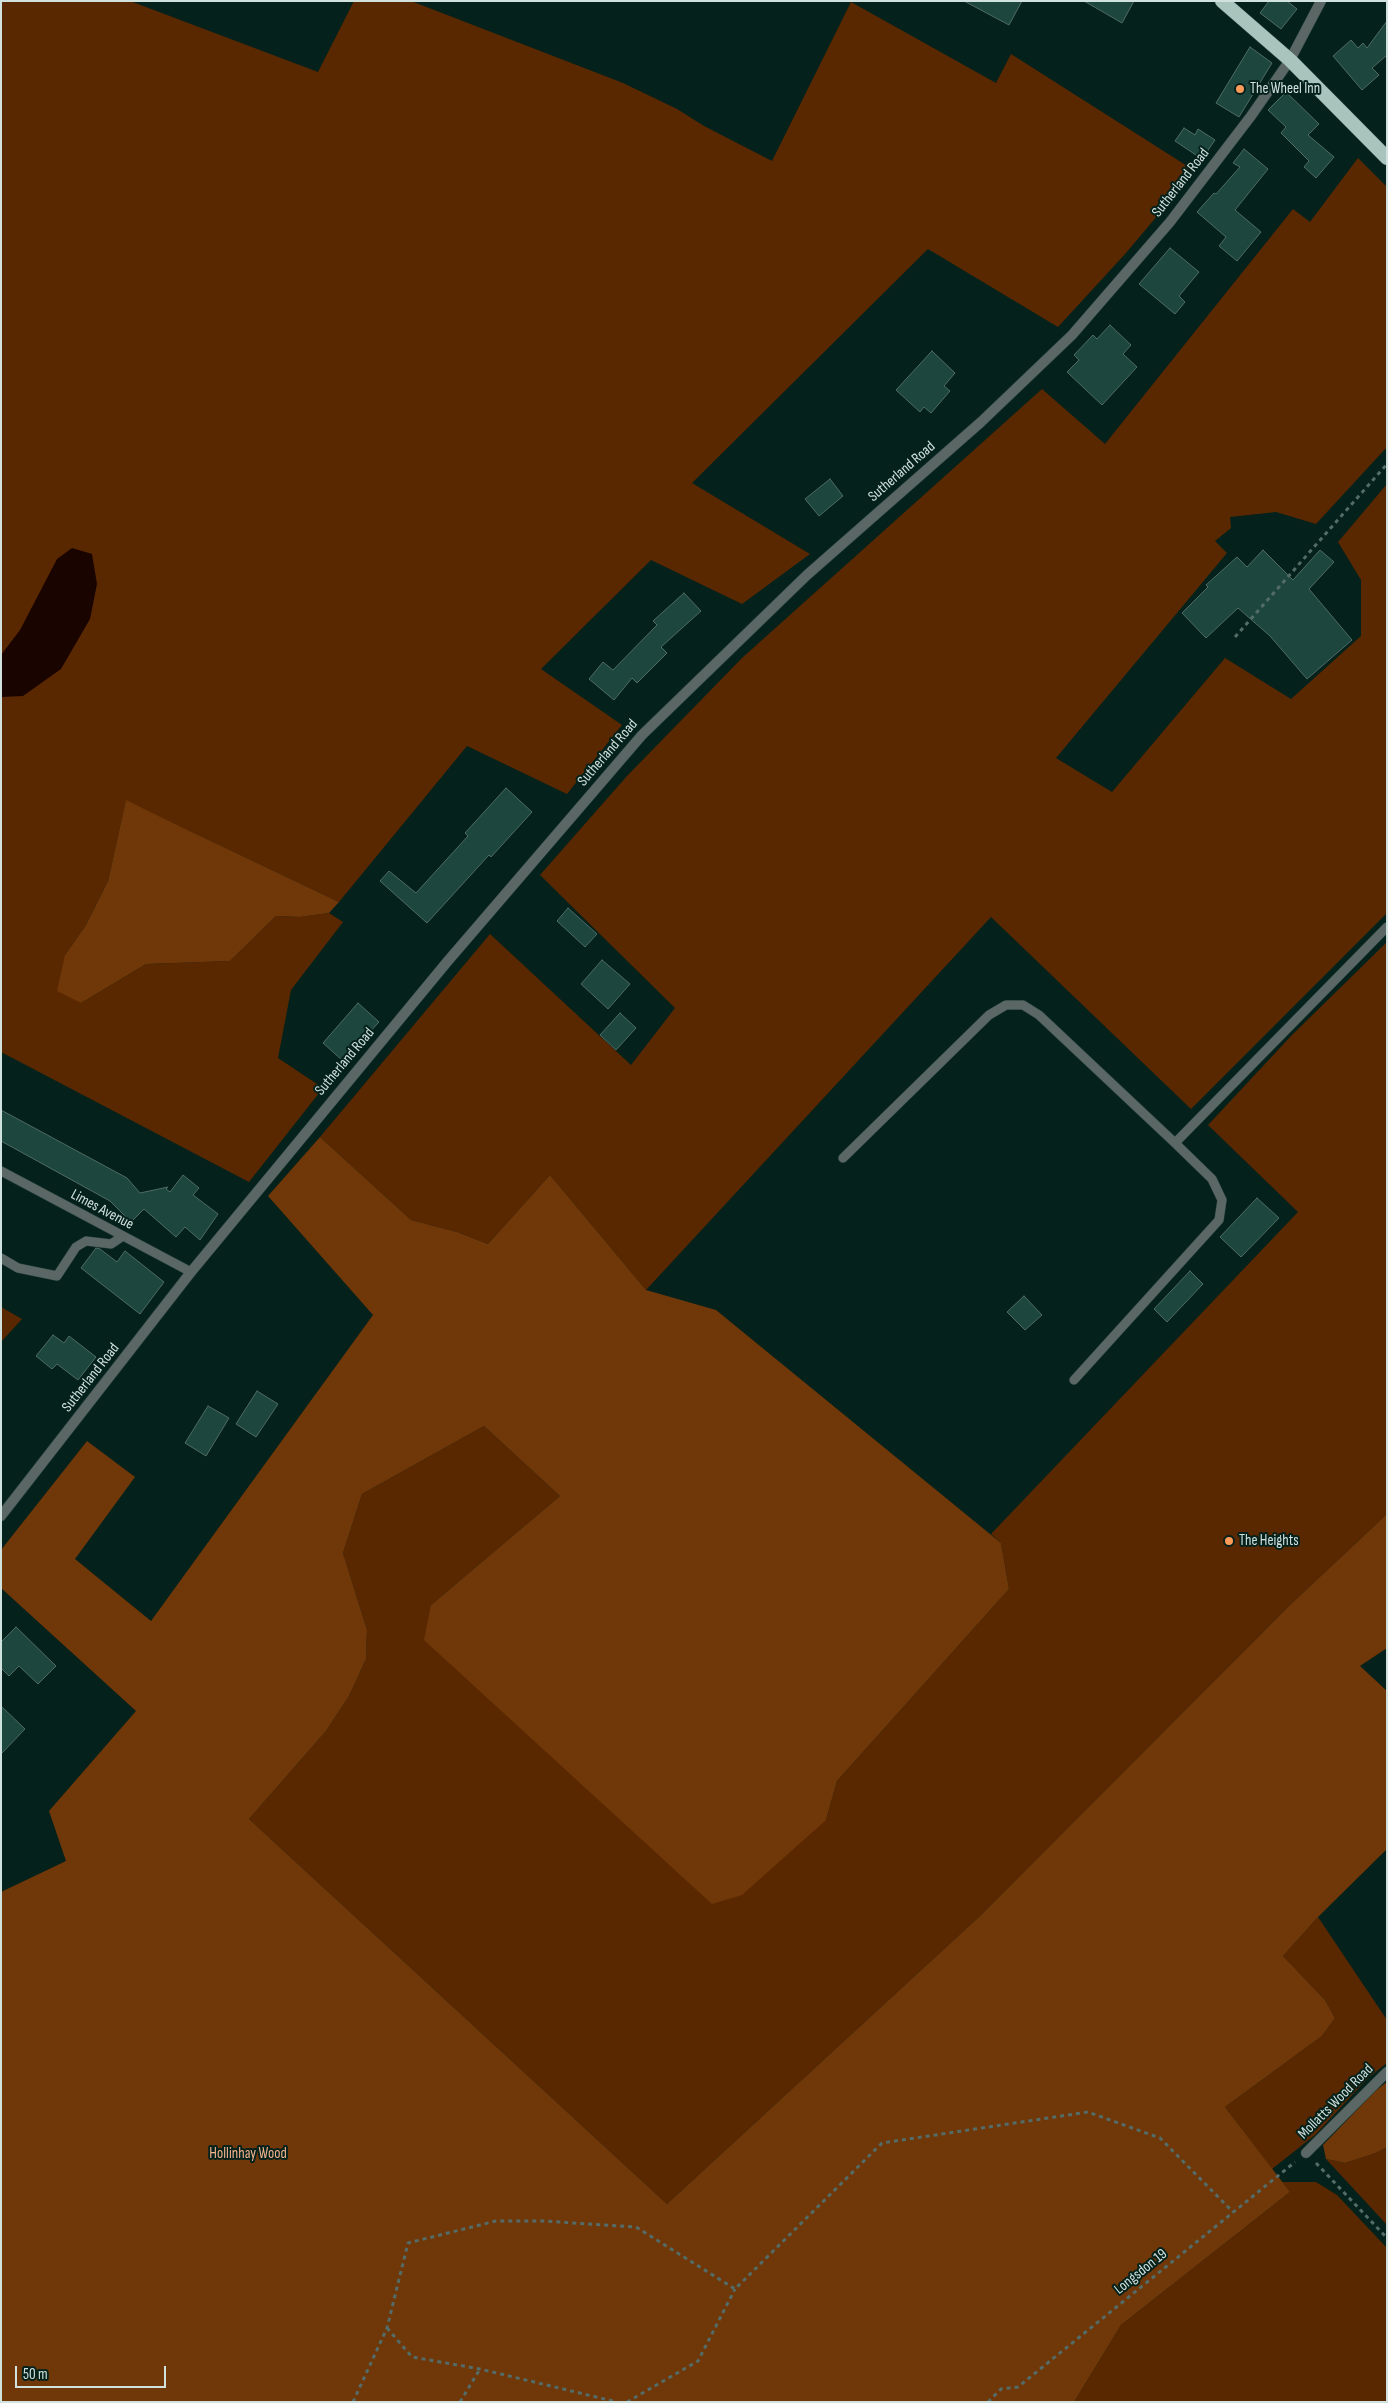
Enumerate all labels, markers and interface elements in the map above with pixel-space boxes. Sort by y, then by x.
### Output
place label: The Wheel Inn [1250,80,1320,98]
marker: The Wheel Inn [1234,83,1246,95]
street label: Sutherland Road [1148,145,1214,221]
street label: Sutherland Road [865,438,939,506]
street label: Sutherland Road [574,716,642,790]
street label: Sutherland Road [312,1025,378,1099]
street label: Limes Avenue [68,1186,136,1234]
street label: Sutherland Road [58,1340,124,1416]
place label: The Heights [1239,1532,1299,1550]
marker: The Heights [1223,1535,1235,1547]
street label: Mollatts Wood Road [1295,2061,1377,2143]
park label: Hollinhay Wood [209,2145,287,2163]
street label: Longsdon 19 [1111,2245,1171,2299]
scale bar [18,2356,169,2388]
text: 50 m [23,2365,48,2384]

